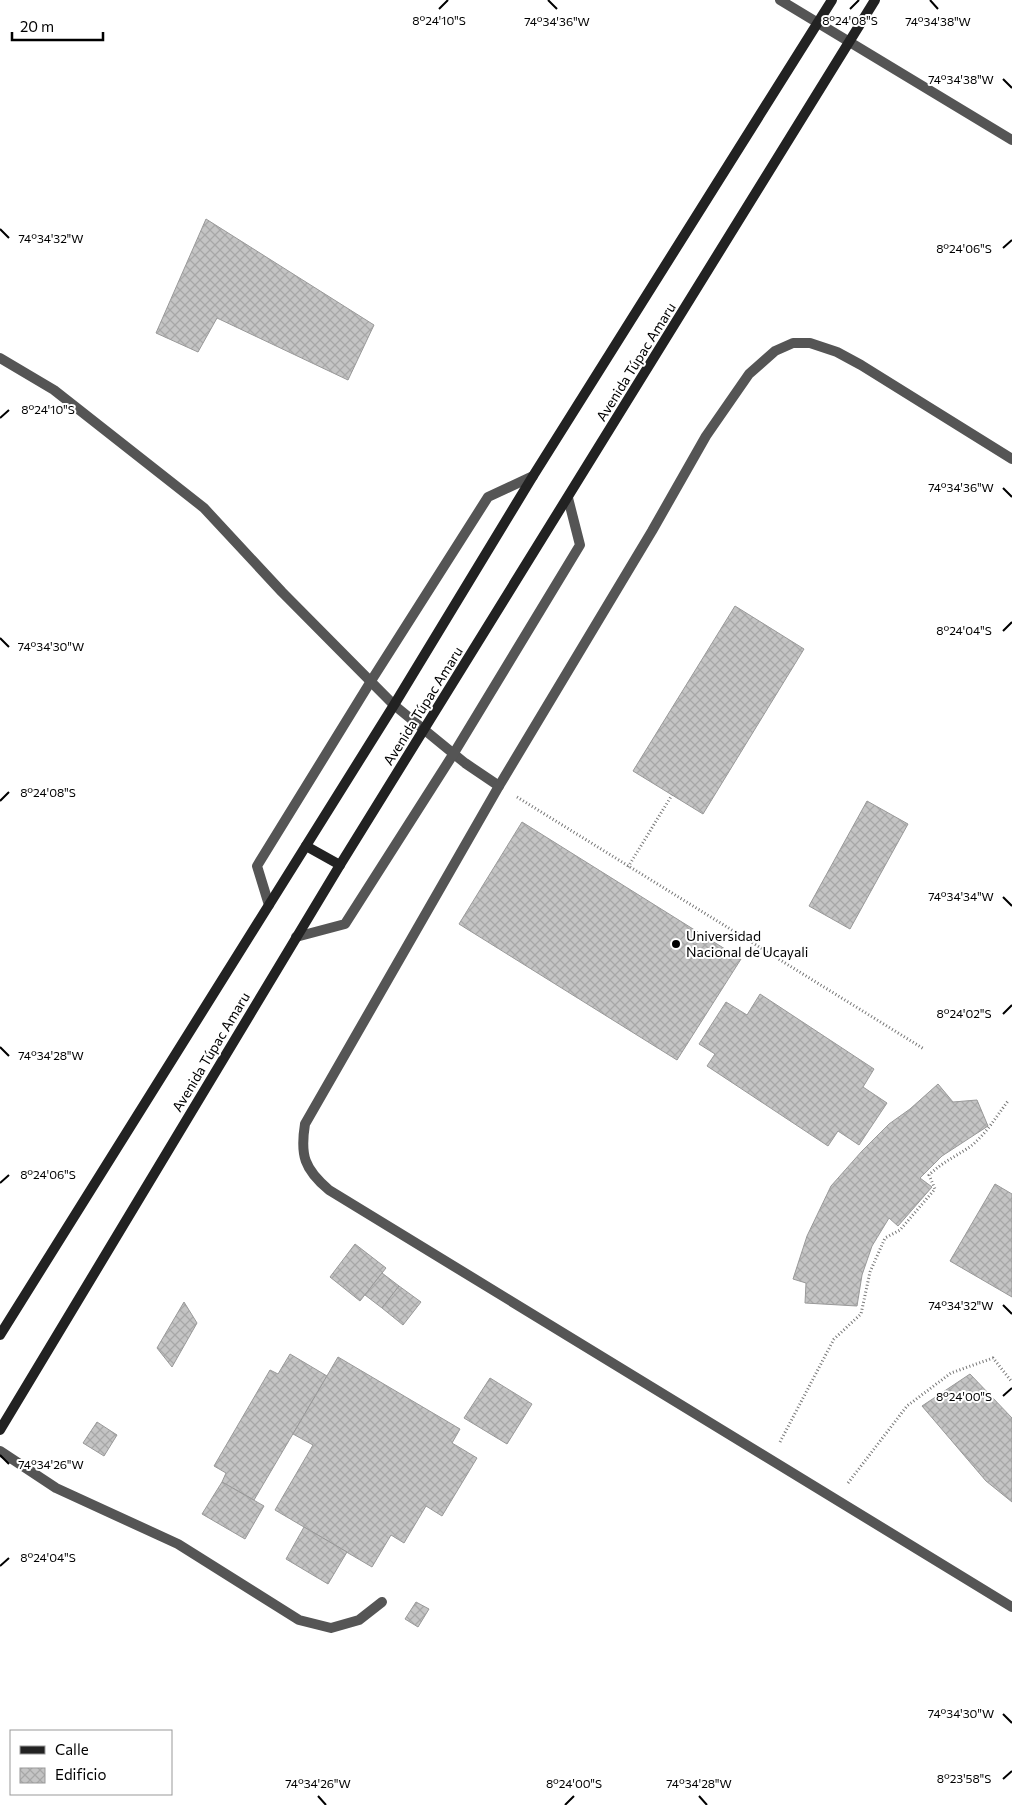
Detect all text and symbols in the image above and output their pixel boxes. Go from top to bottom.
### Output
scale bar [12,10,104,42]
text: 8°24'10"S [412,13,466,27]
text: 8°24'08"S [822,13,878,27]
text: 74°34'36"W [524,14,590,28]
text: 74°34'38"W [905,14,971,28]
text: 20 m [20,17,54,35]
text: 74°34'38"W [928,72,994,86]
text: 74°34'32"W [18,231,84,245]
text: 8°24'06"S [936,241,992,255]
street label: Avenida Túpac Amaru [592,299,679,424]
text: 8°24'10"S [21,402,75,416]
text: 74°34'36"W [928,480,994,494]
text: 8°24'04"S [936,623,992,637]
text: 74°34'30"W [18,639,84,653]
street label: Avenida Túpac Amaru [379,643,466,768]
text: 8°24'08"S [20,785,76,799]
text: 74°34'34"W [928,889,994,903]
place label: Universidad Nacional de Ucayali [686,927,808,960]
marker: Universidad Nacional de Ucayali [670,938,682,950]
street label: Avenida Túpac Amaru [168,989,253,1115]
text: 8°24'02"S [937,1006,991,1020]
text: 74°34'28"W [18,1048,84,1062]
text: 8°24'06"S [20,1167,76,1181]
text: 74°34'32"W [928,1298,994,1312]
text: 8°24'00"S [936,1389,992,1403]
text: 74°34'26"W [18,1457,84,1471]
text: 8°24'04"S [20,1550,76,1564]
text: 74°34'30"W [928,1706,994,1720]
legend [10,1730,172,1795]
text: Calle [55,1740,89,1758]
text: Edificio [55,1765,106,1783]
text: 8°23'58"S [937,1771,991,1785]
text: 74°34'26"W [285,1776,351,1790]
text: 8°24'00"S [546,1776,602,1790]
text: 74°34'28"W [666,1776,732,1790]

